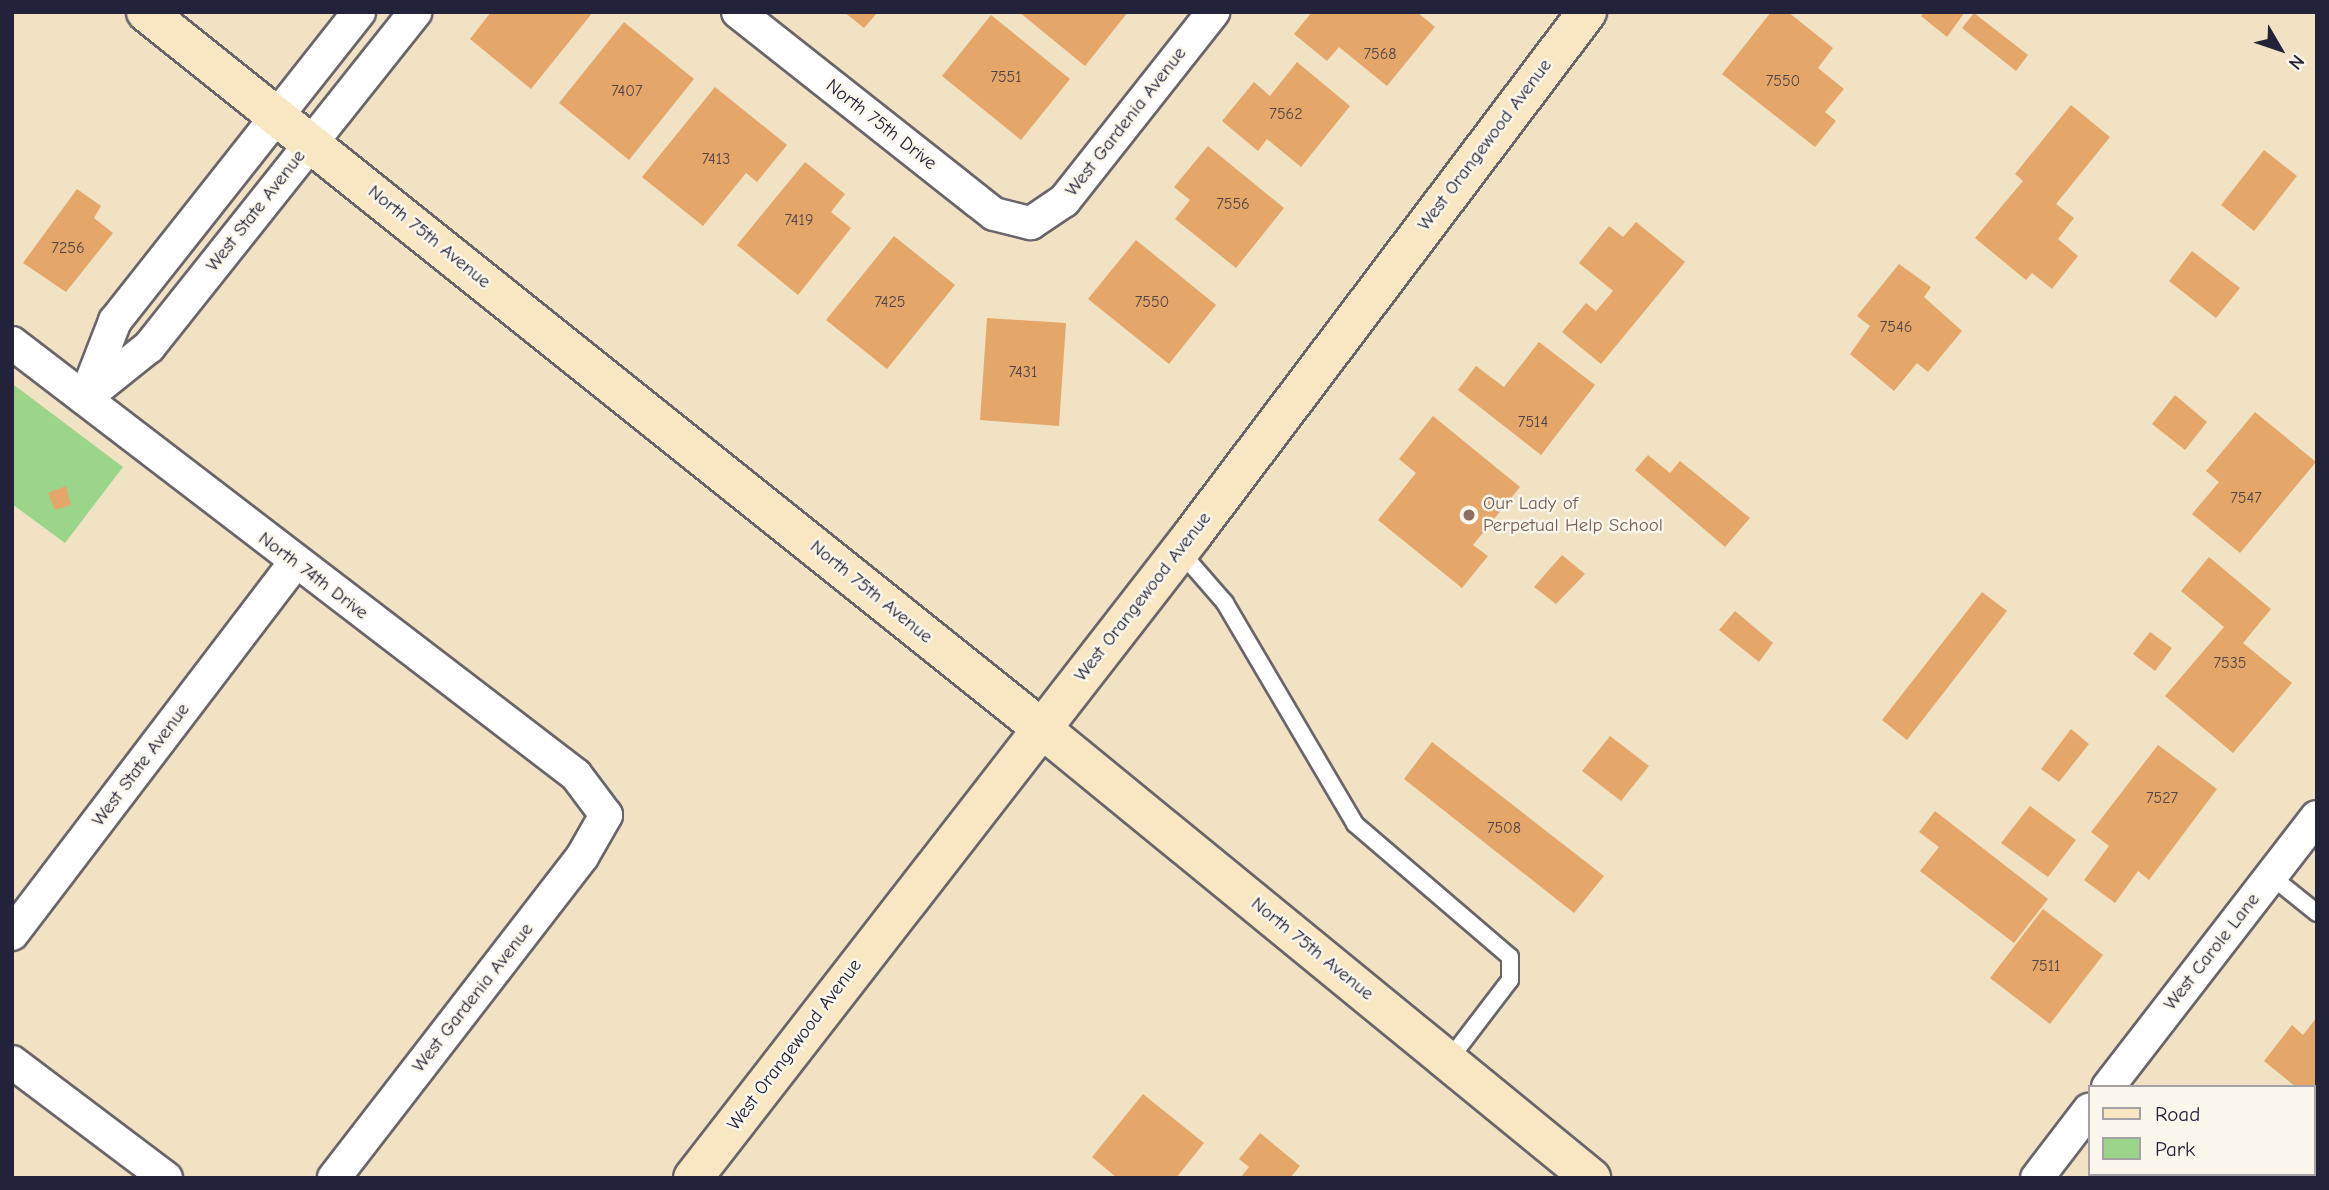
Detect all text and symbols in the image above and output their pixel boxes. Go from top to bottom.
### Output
north arrow [2245,14,2315,84]
street label: West Gardenia Avenue [1061,43,1191,201]
house number: 7568 [1363,44,1397,64]
text: N [2284,50,2309,74]
street label: West Orangewood Avenue [1413,55,1557,235]
house number: 7551 [990,67,1022,87]
house number: 7550 [1766,71,1800,91]
street label: North 75th Drive [821,75,941,175]
house number: 7407 [611,81,643,101]
house number: 7562 [1269,104,1303,124]
street label: West State Avenue [201,146,311,276]
house number: 7413 [702,149,730,169]
street label: North 75th Avenue [363,181,495,293]
house number: 7556 [1216,194,1250,214]
house number: 7419 [785,210,813,230]
house number: 7256 [51,238,85,258]
house number: 7425 [874,292,906,312]
house number: 7550 [1135,292,1169,312]
house number: 7546 [1880,317,1912,337]
house number: 7431 [1009,362,1037,382]
house number: 7514 [1518,412,1548,432]
house number: 7547 [2230,488,2262,508]
place label: Our Lady of Perpetual Help School [1483,493,1663,537]
marker: Our Lady of Perpetual Help School [1461,507,1477,523]
street label: West Orangewood Avenue [1070,508,1216,686]
street label: North 74th Drive [254,527,372,625]
street label: North 75th Avenue [805,536,937,648]
house number: 7535 [2213,653,2247,673]
street label: West State Avenue [87,699,195,831]
house number: 7527 [2146,788,2178,808]
house number: 7508 [1487,818,1521,838]
street label: West Carole Lane [2159,889,2265,1015]
street label: North 75th Avenue [1246,893,1378,1005]
street label: West Gardenia Avenue [408,919,538,1077]
street label: West Orangewood Avenue [723,955,867,1135]
house number: 7511 [2032,956,2060,976]
legend [2088,1085,2315,1176]
text: Road [2155,1102,2200,1126]
text: Park [2155,1137,2195,1161]

